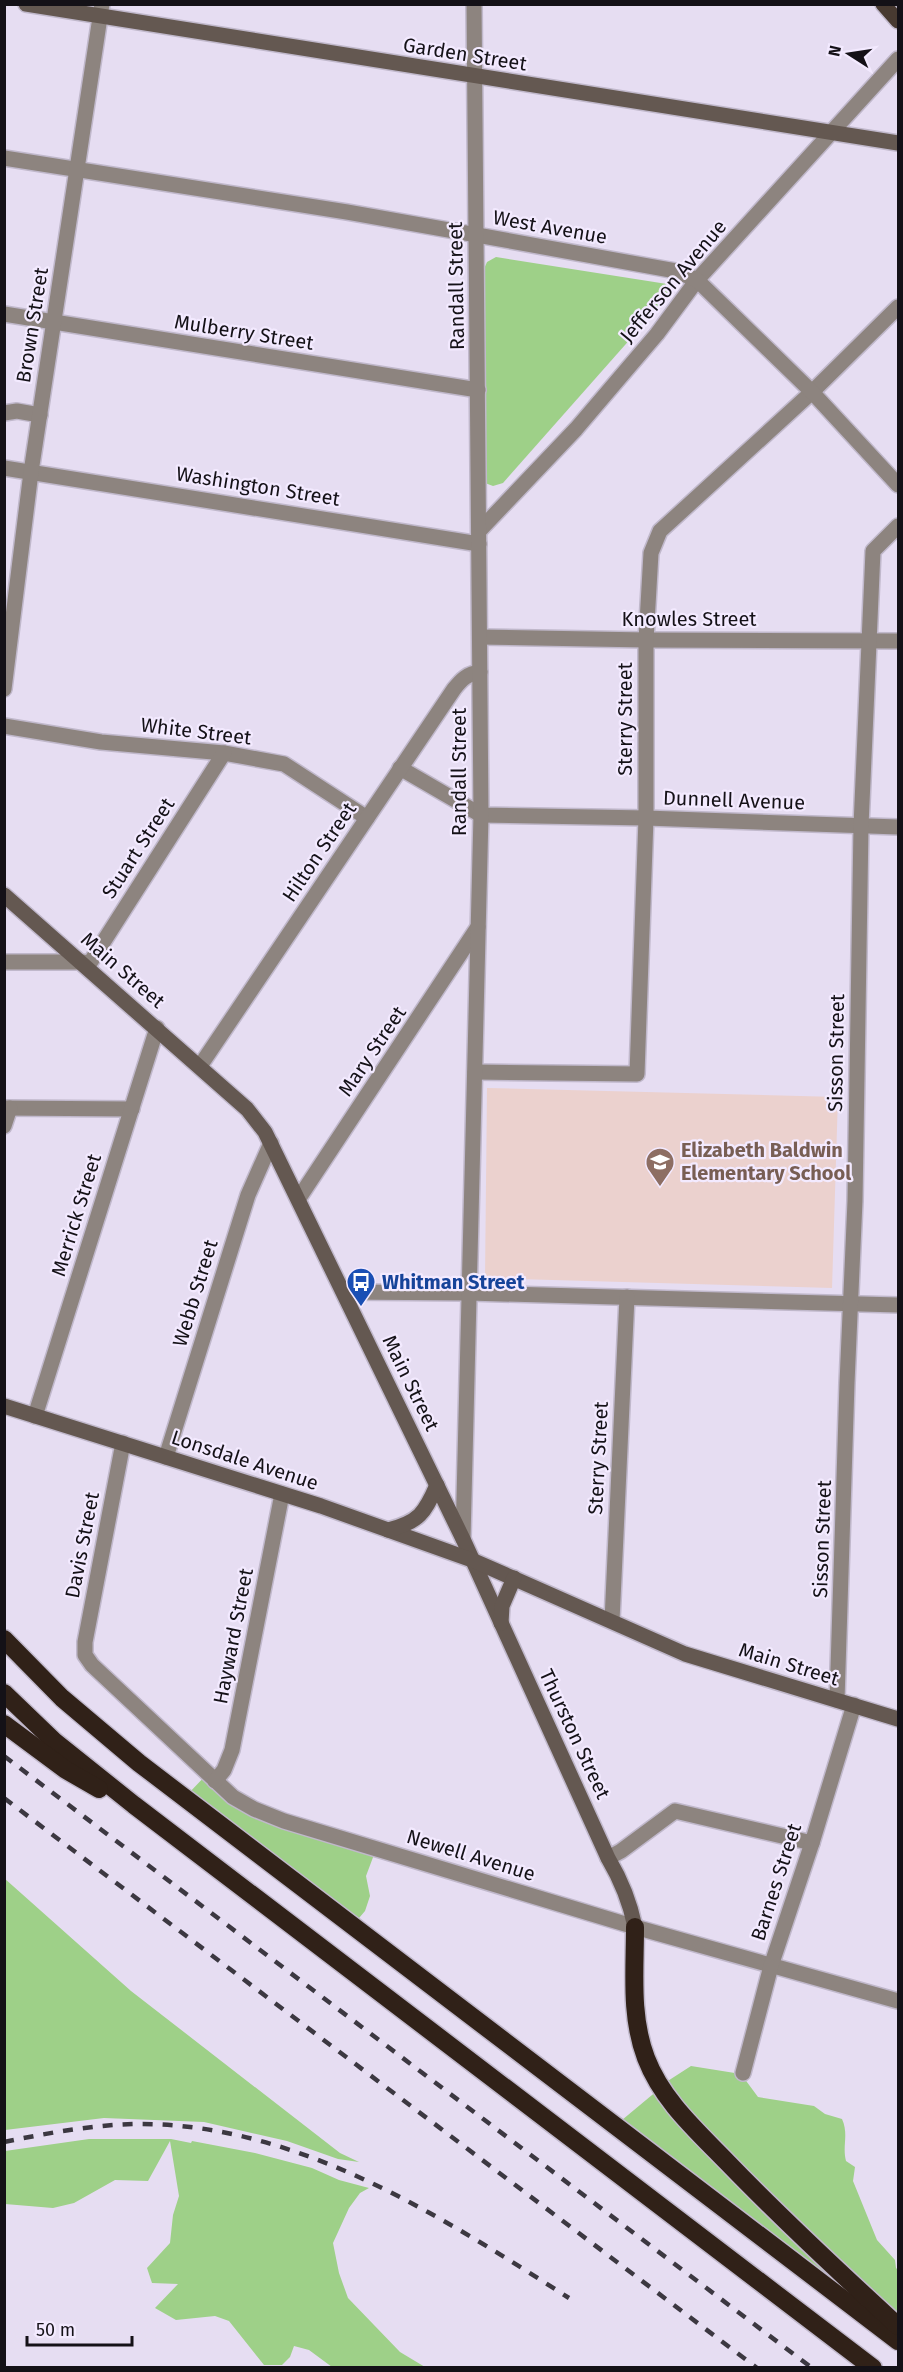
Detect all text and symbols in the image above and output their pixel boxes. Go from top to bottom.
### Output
north arrow [819,24,879,84]
street label: Garden Street [402,32,529,76]
text: N [824,44,845,58]
street label: West Avenue [491,205,609,249]
street label: Jefferson Avenue [615,215,731,347]
street label: Randall Street [443,221,469,350]
street label: Brown Street [11,265,53,384]
street label: Mulberry Street [173,309,316,355]
street label: Washington Street [174,461,342,511]
street label: Knowles Street [621,607,757,631]
street label: Sterry Street [613,661,637,776]
street label: Randall Street [447,707,471,836]
street label: White Street [139,712,253,750]
street label: Dunnell Avenue [662,786,806,814]
street label: Stuart Street [97,793,180,903]
street label: Hilton Street [277,797,362,906]
street label: Main Street [76,927,170,1013]
street label: Sisson Street [823,993,849,1112]
street label: Mary Street [333,1001,411,1101]
place label: Elizabeth Baldwin Elementary School [681,1138,851,1185]
school or university icon: Elizabeth Baldwin Elementary School [644,1146,676,1188]
street label: Merrick Street [46,1150,106,1279]
street label: Webb Street [167,1236,223,1349]
bus stop icon: Whitman Street [345,1266,377,1308]
place label: Whitman Street [382,1270,525,1294]
street label: Main Street [378,1331,445,1435]
street label: Sterry Street [583,1400,613,1515]
street label: Lonsdale Avenue [168,1425,322,1495]
street label: Sisson Street [808,1479,836,1598]
street label: Davis Street [60,1489,104,1600]
street label: Hayward Street [208,1565,258,1706]
street label: Main Street [736,1637,843,1691]
street label: Thurston Street [534,1665,616,1803]
street label: Barnes Street [746,1819,807,1944]
street label: Newell Avenue [404,1824,538,1886]
scale bar [27,2309,132,2347]
text: 50 m [36,2319,75,2341]

